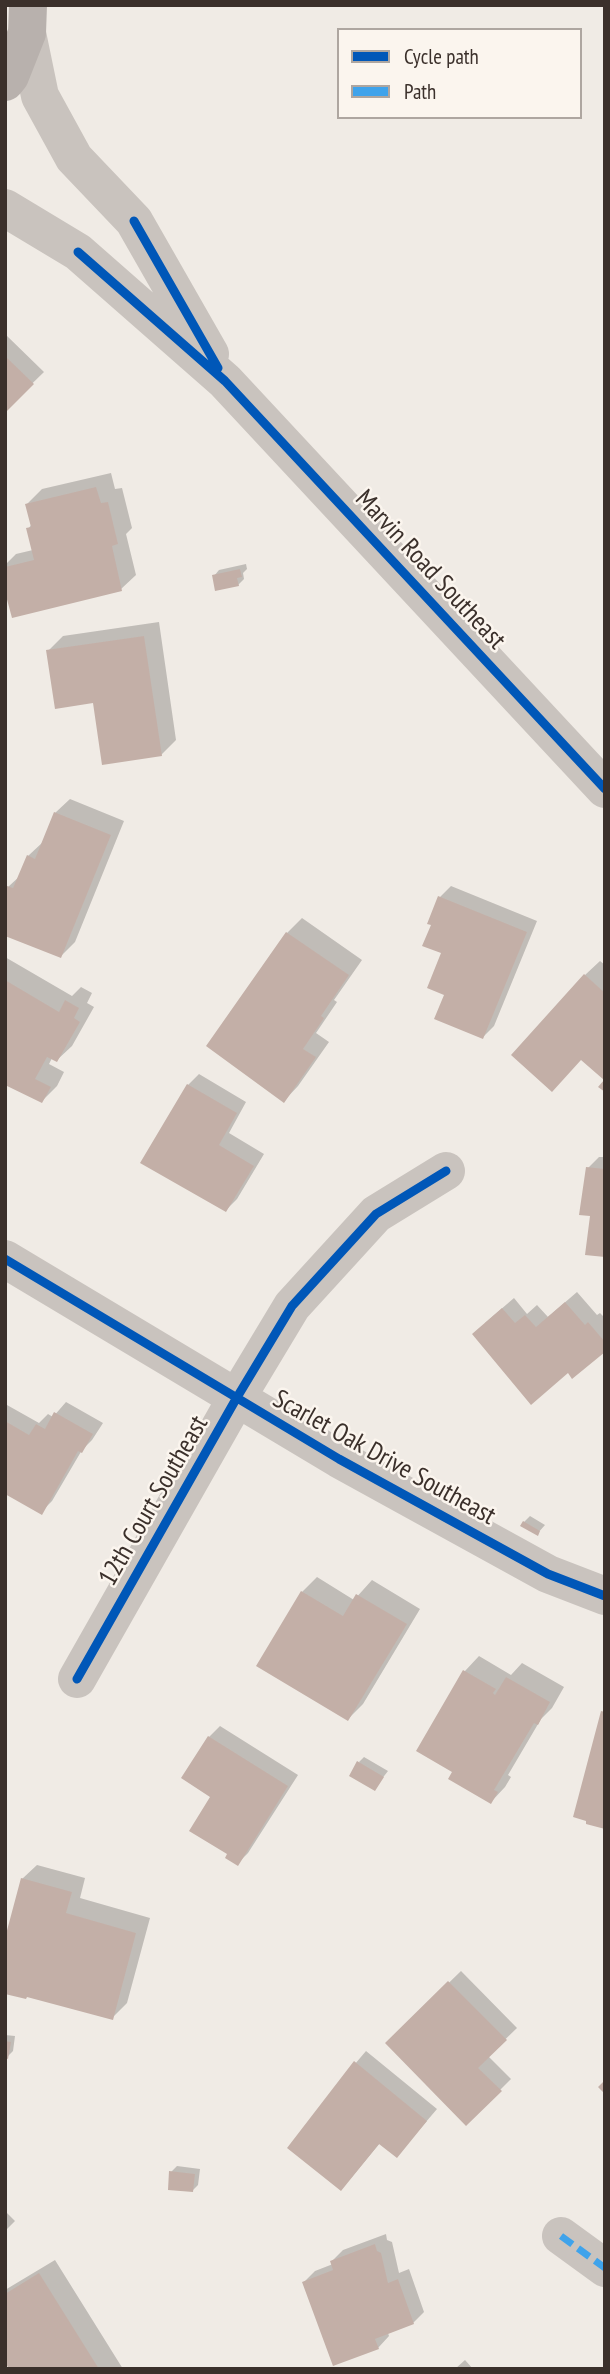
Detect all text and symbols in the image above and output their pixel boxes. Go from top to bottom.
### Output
legend [337,28,582,119]
text: Cycle path [404,43,479,70]
text: Path [404,78,436,105]
street label: Marvin Road Southeast [348,484,512,656]
street label: Scarlet Oak Drive Southeast [267,1384,501,1532]
street label: 12th Court Southeast [93,1411,215,1591]

